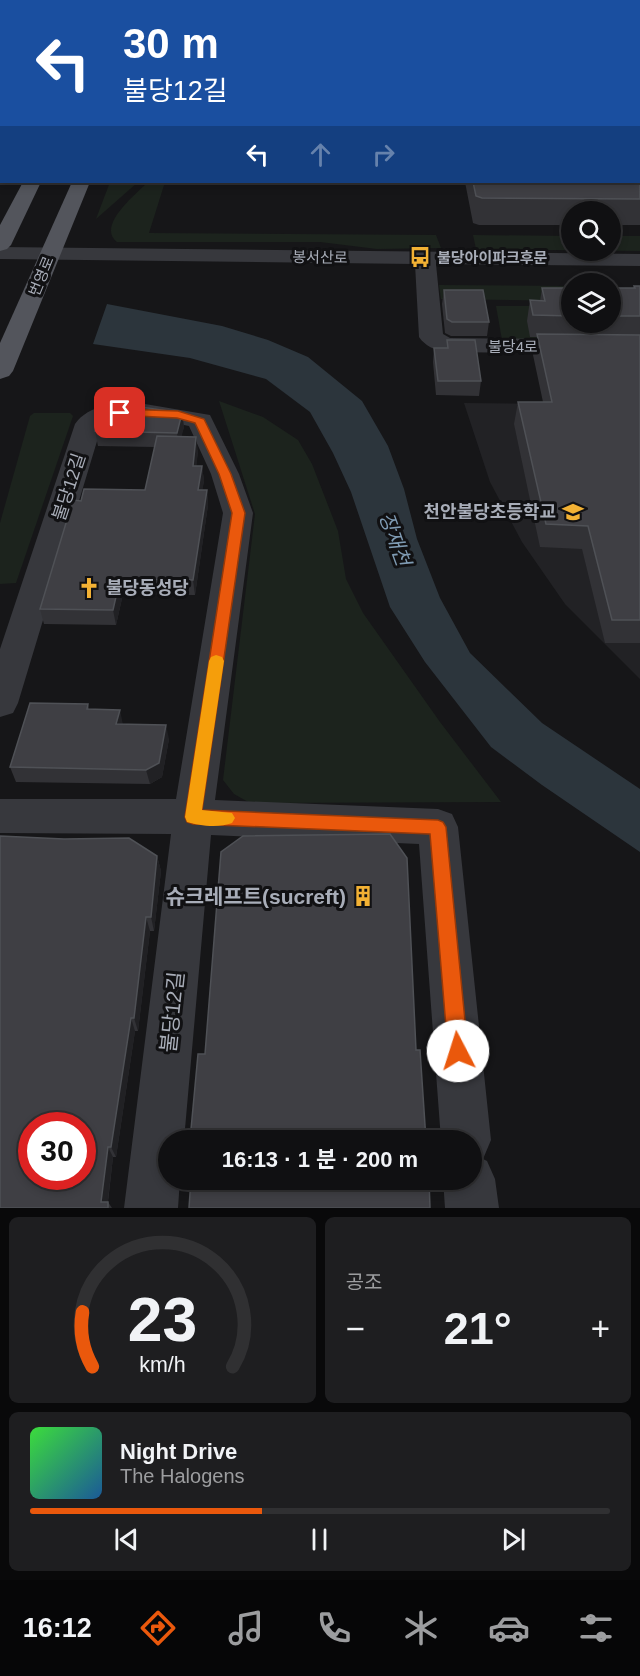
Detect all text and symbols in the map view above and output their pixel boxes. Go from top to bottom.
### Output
text: 30 m [123,20,219,67]
icon: left [24,24,102,102]
text: 불당12길 [123,76,228,106]
icon: left [241,138,274,171]
icon: ahead [304,138,337,171]
icon: right [367,138,400,171]
map controls [561,201,621,333]
button: search [561,201,621,261]
bus stop icon: 불당아이파크후문 [408,245,432,269]
street label: 봉서산로 [292,248,348,266]
place label: 불당아이파크후문 [437,249,548,266]
street label: 번영로 [25,254,57,298]
button: layers [561,273,621,333]
street label: 불당4로 [488,338,538,355]
pin [94,387,145,438]
icon: arrive [103,396,136,429]
street label: 불당12길 [49,451,89,523]
school or university icon: 천안불당초등학교 [561,500,585,524]
place label: 천안불당초등학교 [424,502,556,522]
water label: 장재천 [375,509,416,571]
church icon: 불당동성당 [77,576,101,600]
place label: 불당동성당 [106,578,189,598]
building icon: 슈크레프트(sucreft) [351,884,375,908]
place label: 슈크레프트(sucreft) [165,885,346,908]
street label: 불당12길 [156,970,188,1054]
position arrow [426,1019,490,1083]
speed limit sign: 30 [18,1112,96,1190]
text: 16:13 · 1 분 · 200 m [222,1147,418,1172]
text: 공조 [346,1271,382,1293]
text: 23 [128,1285,197,1354]
text: 21° [444,1303,512,1354]
text: − [346,1310,365,1347]
text: + [591,1310,610,1347]
text: km/h [139,1353,185,1377]
text: Night Drive [120,1439,237,1464]
text: The Halogens [120,1465,245,1487]
icon: previous [110,1523,143,1556]
icon: pause [303,1523,336,1556]
icon: next [497,1523,530,1556]
icon: directions [137,1607,179,1649]
icon: music [225,1607,267,1649]
icon: phone [313,1607,355,1649]
icon: climate [400,1607,442,1649]
icon: car [488,1607,530,1649]
icon: filters [575,1607,617,1649]
text: 16:12 [23,1613,92,1643]

